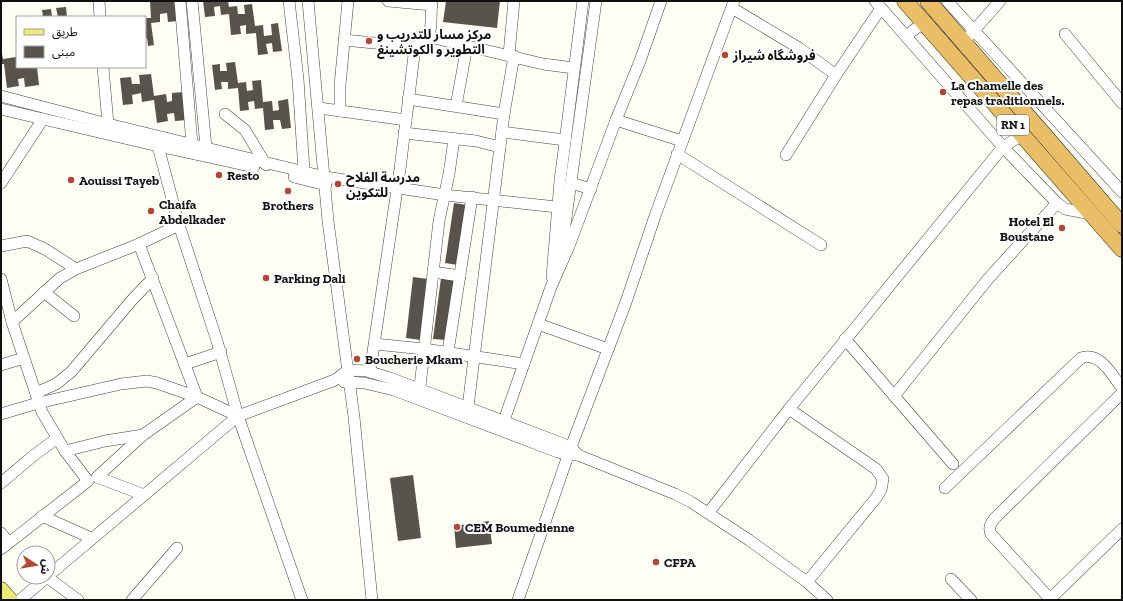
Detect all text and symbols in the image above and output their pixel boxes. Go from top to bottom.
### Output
legend [16,16,146,68]
text: طريق [52,25,78,40]
place label: مركز مسار للتدريب و التطوير و الكوتشينغ [377,27,491,59]
marker: مركز مسار للتدريب و التطوير و الكوتشينغ [364,36,374,46]
text: مبنى [52,45,75,59]
place label: فروشگاه شيراز [732,48,816,63]
marker: فروشگاه شيراز [720,50,730,60]
place label: La Chamelle des repas traditionnels. [951,78,1064,108]
marker: La Chamelle des repas traditionnels. [938,87,948,97]
road number: RN 1 [997,115,1029,135]
place label: Resto [227,168,260,183]
marker: Resto [214,170,224,180]
place label: مدرسة الفلاح للتكوين [346,170,420,200]
place label: Aouissi Tayeb [79,173,159,188]
marker: Aouissi Tayeb [66,175,76,185]
marker: مدرسة الفلاح للتكوين [333,179,343,189]
marker: Brothers [283,186,293,196]
place label: Chaifa Abdelkader [159,197,226,227]
place label: Brothers [262,198,314,213]
marker: Chaifa Abdelkader [146,206,156,216]
place label: Hotel El Boustane [1000,214,1055,244]
marker: Hotel El Boustane [1057,223,1067,233]
place label: Parking Dali [274,271,346,286]
marker: Parking Dali [261,273,271,283]
place label: Boucherie Mkam [365,352,463,367]
marker: Boucherie Mkam [352,354,362,364]
place label: CEM Boumedienne [465,520,575,535]
marker: CEM Boumedienne [452,522,462,532]
north arrow [16,545,56,585]
place label: CFPA [664,555,696,570]
marker: CFPA [651,557,661,567]
text: ش [37,558,53,576]

